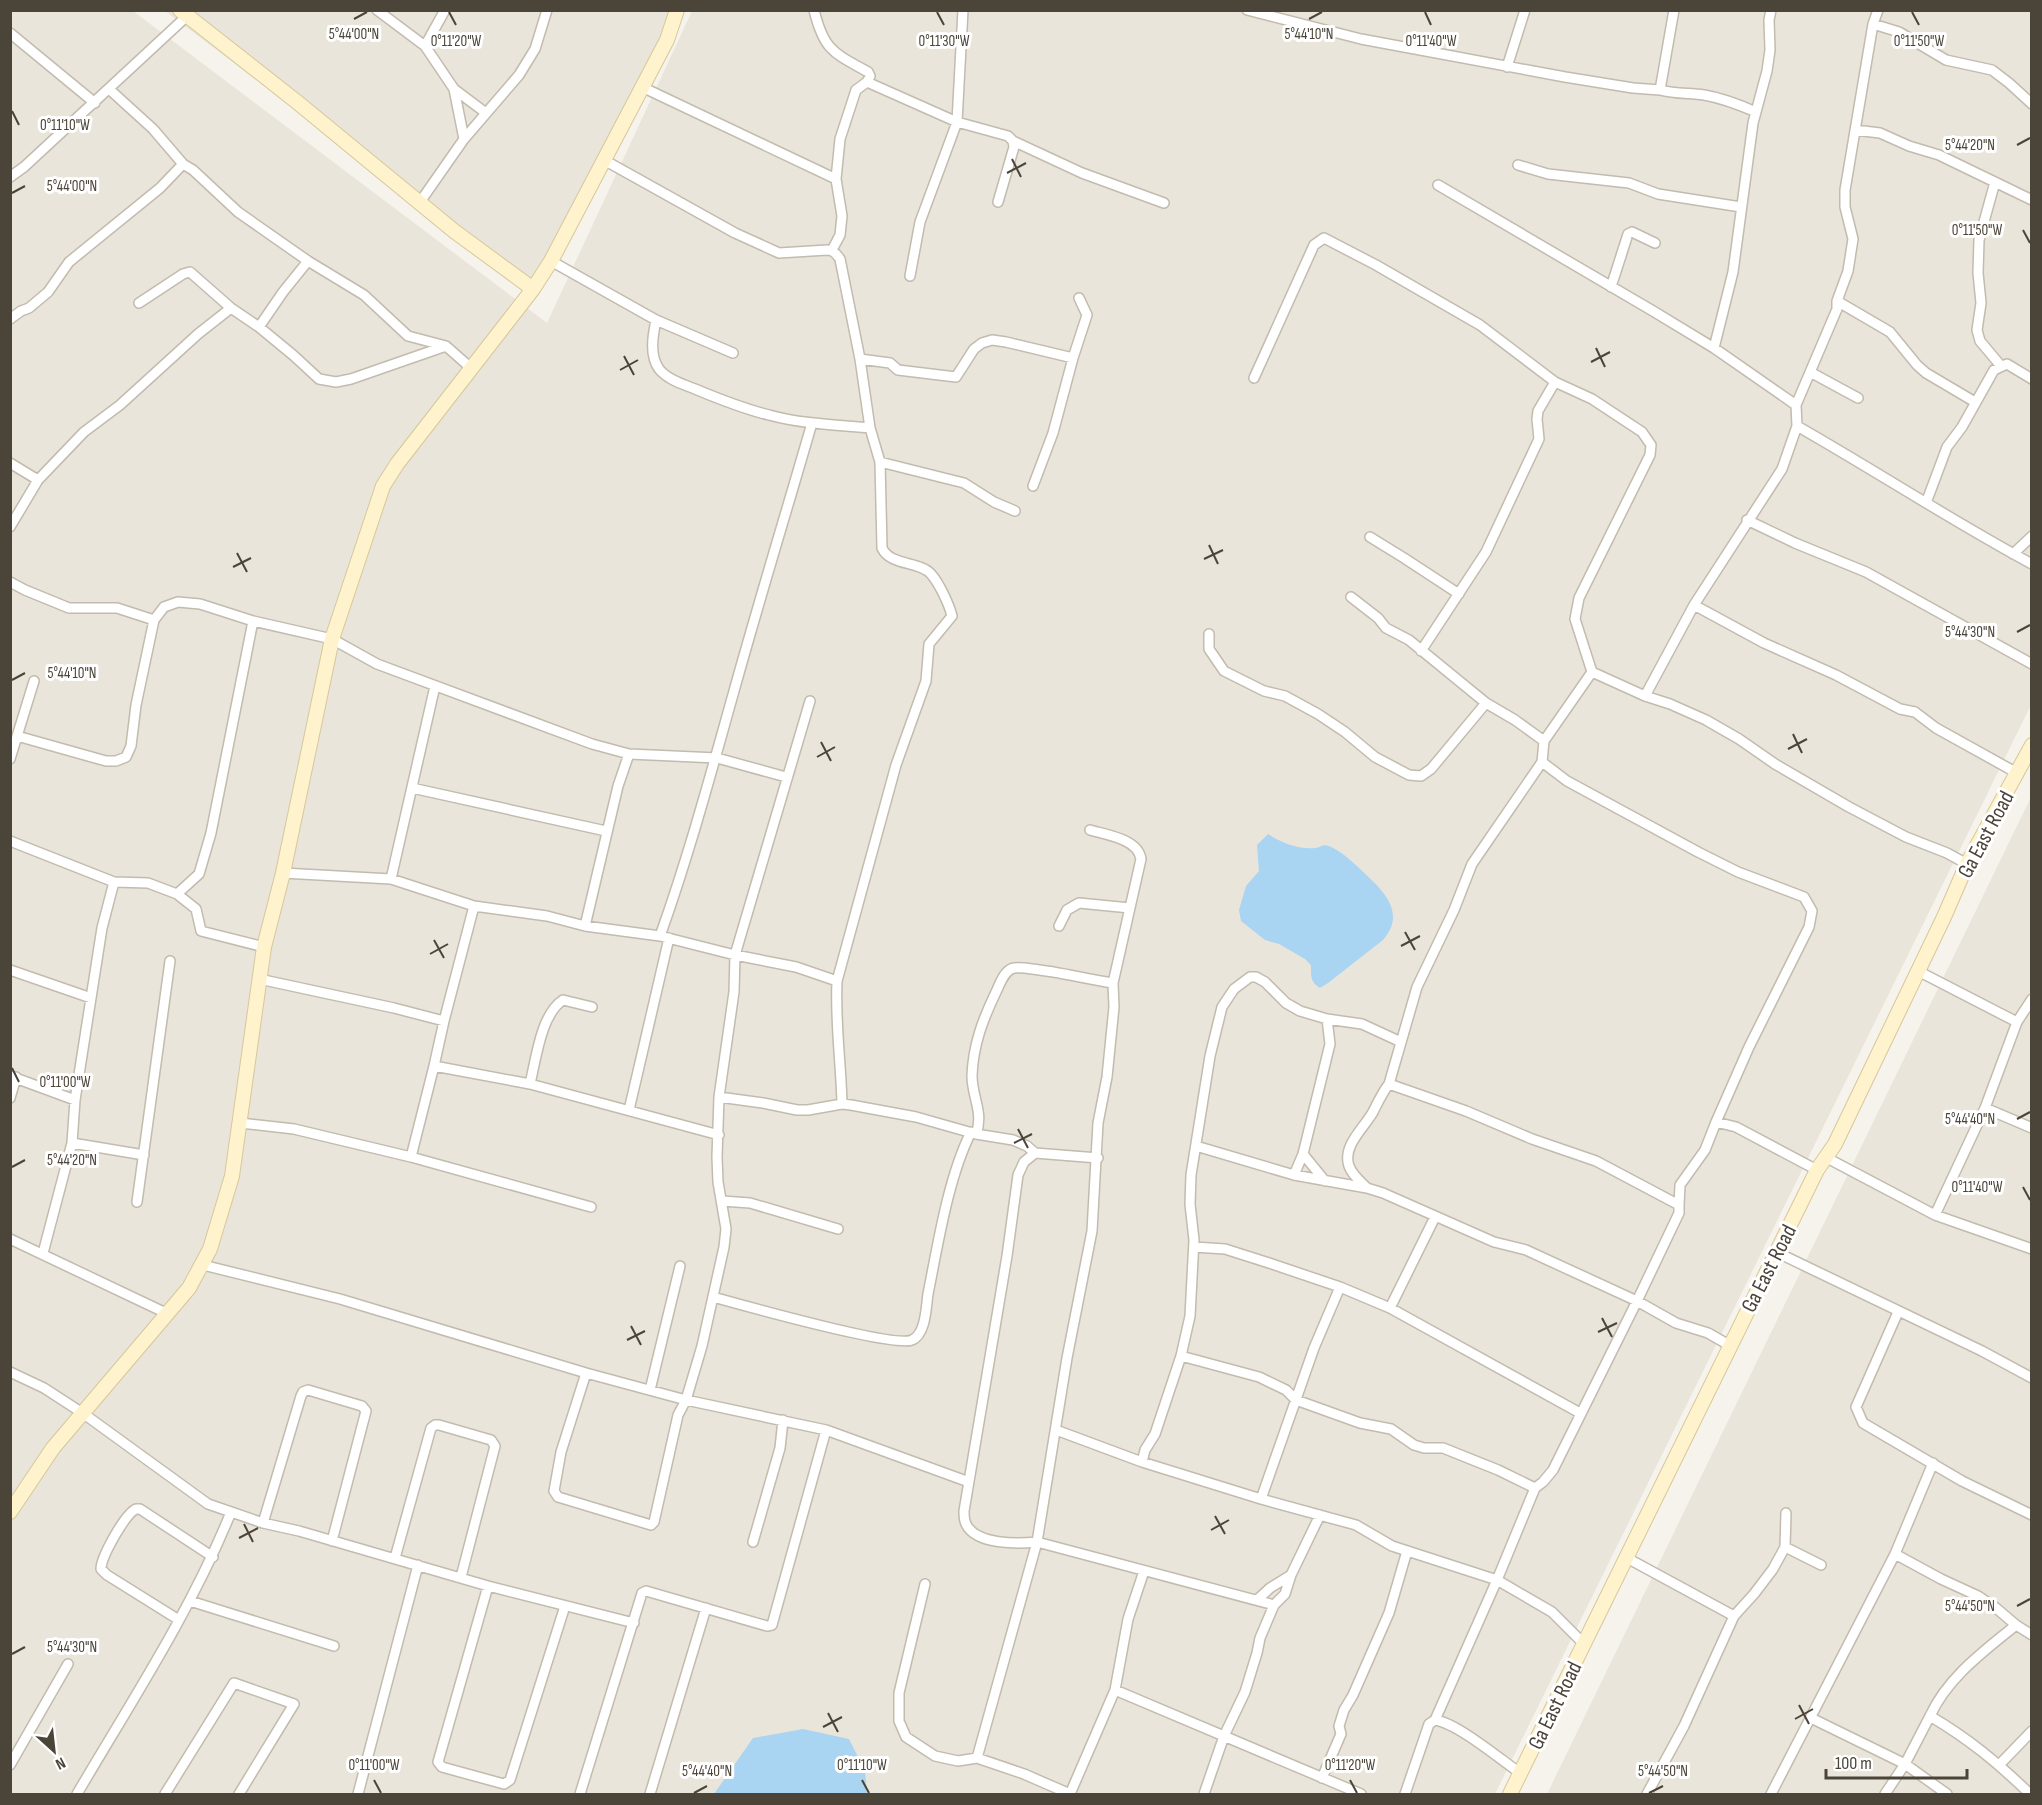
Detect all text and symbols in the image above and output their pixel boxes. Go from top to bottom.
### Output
text: 5°44'00"N [329,25,379,44]
text: 5°44'10"N [1284,25,1334,44]
text: 0°11'20"W [431,32,482,51]
text: 0°11'30"W [919,32,970,51]
text: 0°11'40"W [1406,32,1457,51]
text: 0°11'50"W [1894,32,1945,51]
text: 0°11'10"W [40,116,90,135]
text: 5°44'20"N [1945,136,1995,155]
text: 5°44'00"N [47,177,97,196]
text: 0°11'50"W [1952,221,2003,240]
text: 5°44'30"N [1945,623,1995,642]
text: 5°44'10"N [47,664,97,683]
street label: Ga East Road [1952,787,2021,883]
text: 0°11'00"W [39,1073,91,1092]
text: 5°44'40"N [1945,1110,1995,1129]
text: 5°44'20"N [47,1151,97,1170]
text: 0°11'40"W [1952,1178,2003,1197]
street label: Ga East Road [1736,1220,1803,1317]
text: 5°44'50"N [1945,1597,1995,1616]
text: 5°44'30"N [47,1638,97,1657]
street label: Ga East Road [1522,1657,1588,1754]
north arrow [24,1721,84,1781]
scale bar [1826,1742,1967,1780]
text: N [52,1753,68,1773]
text: 100 m [1835,1753,1872,1774]
text: 0°11'00"W [348,1756,400,1775]
text: 0°11'10"W [837,1756,887,1775]
text: 0°11'20"W [1325,1756,1376,1775]
text: 5°44'40"N [682,1762,732,1781]
text: 5°44'50"N [1638,1762,1688,1781]

